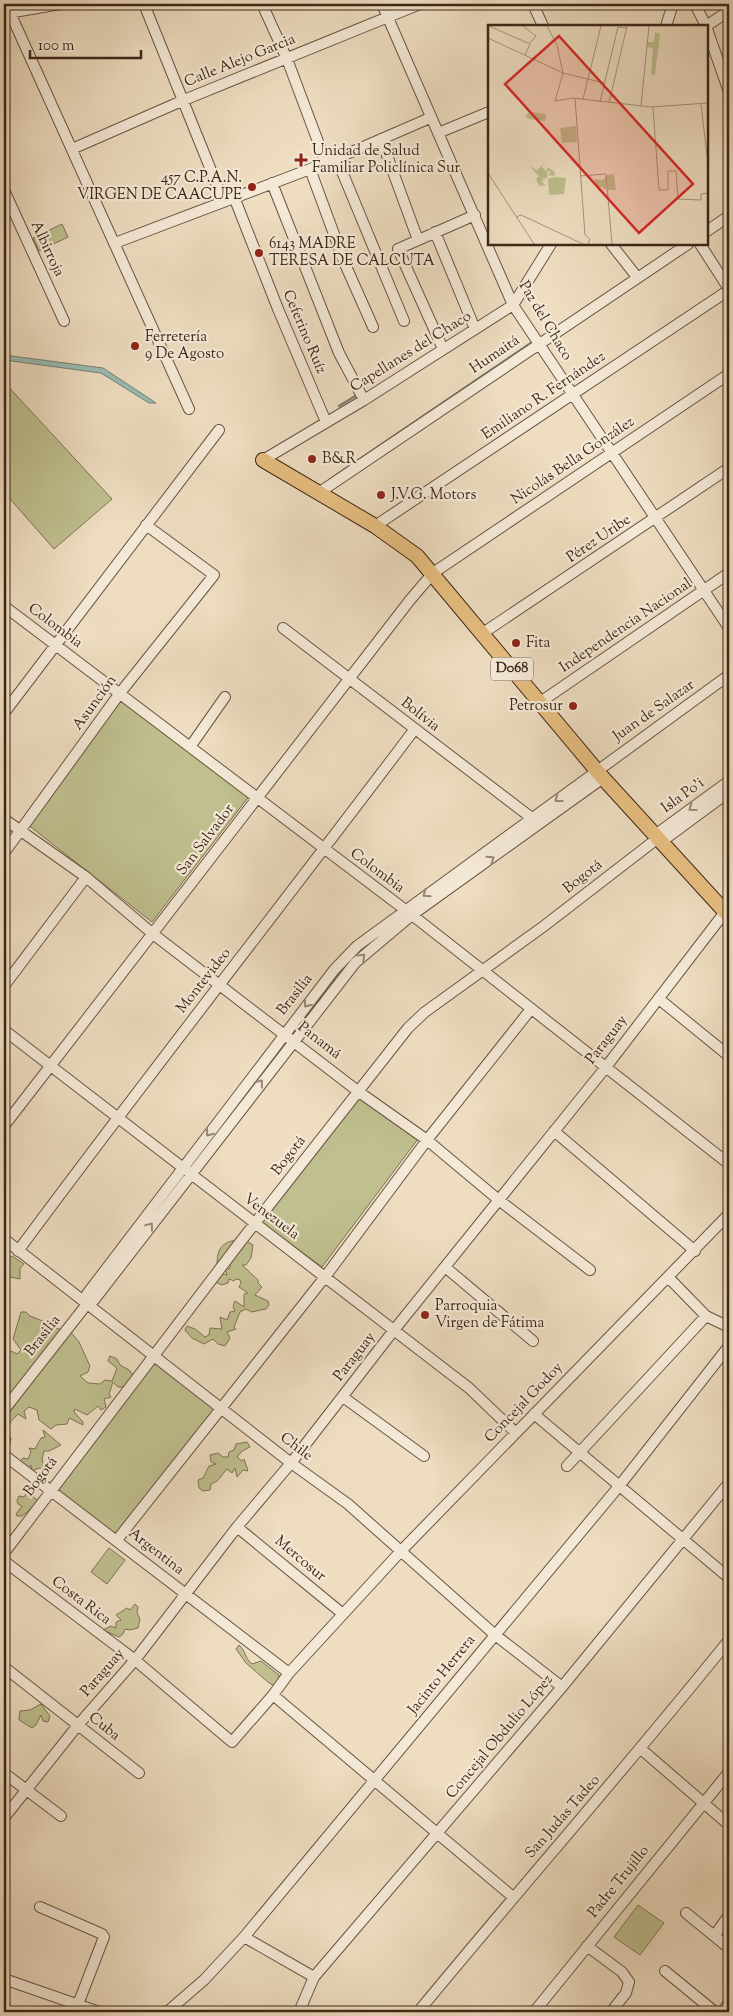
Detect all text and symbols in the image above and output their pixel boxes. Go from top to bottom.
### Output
inset map [488,25,708,245]
scale bar [30,28,141,60]
street label: Calle Alejo Garcia [181,29,299,93]
text: 100 m [38,36,75,57]
place label: Unidad de Salud Familiar Policlínica Sur [312,141,461,179]
marker: Unidad de Salud Familiar Policlínica Sur [294,153,308,167]
place label: 457 C.P.A.N. VIRGEN DE CAACUPE [77,168,242,206]
marker: 457 C.P.A.N. VIRGEN DE CAACUPE [246,181,258,193]
street label: Albirroja [25,218,69,280]
place label: 6143 MADRE TERESA DE CALCUTA [269,234,435,272]
marker: 6143 MADRE TERESA DE CALCUTA [253,247,265,259]
street label: Paz del Chaco [513,277,577,365]
street label: Ceferino Ruíz [277,287,331,378]
street label: Capellanes del Chaco [346,306,476,398]
place label: Ferretería 9 De Agosto [145,327,224,365]
street label: Humaitá [466,331,524,379]
marker: Ferretería 9 De Agosto [129,340,141,352]
street label: Emiliano R. Fernández [478,347,610,445]
street label: Nicolás Bella González [507,412,639,510]
place label: B&R [322,449,357,470]
marker: B&R [306,453,318,465]
place label: J.V.G. Motors [390,485,476,506]
marker: J.V.G. Motors [375,489,387,501]
street label: Pérez Uribe [563,510,635,568]
street label: Independencia Nacional [556,574,696,678]
street label: Colombia [23,598,87,654]
place label: Fita [526,633,550,654]
marker: Fita [510,637,522,649]
road number: D068 [491,658,533,681]
street label: Asunción [68,671,122,735]
street label: Juan de Salazar [608,675,699,748]
street label: Bolívia [396,693,444,737]
place label: Petrosur [509,696,563,717]
marker: Petrosur [567,700,579,712]
street label: Isla Po'i [657,773,709,819]
one-way arrow [554,793,564,802]
street label: San Salvador [172,800,240,880]
one-way arrow [688,802,698,811]
street label: Colombia [345,843,409,899]
street label: Bogotá [559,855,607,899]
one-way arrow [486,856,495,865]
one-way arrow [422,888,432,897]
street label: Montevideo [172,944,236,1018]
one-way arrow [356,954,365,963]
street label: Brasilia [272,970,318,1020]
one-way arrow [305,998,313,1007]
street label: Paraguay [581,1010,633,1069]
street label: Panamá [293,1017,345,1065]
one-way arrow [255,1080,263,1089]
one-way arrow [206,1127,214,1136]
street label: Bogotá [267,1132,311,1180]
street label: Venezuela [238,1189,304,1245]
one-way arrow [144,1222,153,1231]
place label: Parroquia Virgen de Fátima [435,1296,544,1334]
marker: Parroquia Virgen de Fátima [419,1309,431,1321]
street label: Brasilia [20,1311,66,1361]
street label: Paraguay [329,1327,381,1386]
street label: Concejal Godoy [480,1358,568,1448]
street label: Chile [275,1428,317,1466]
street label: Bogotá [19,1453,63,1501]
street label: Argentina [124,1524,188,1581]
street label: Mercosur [270,1531,331,1587]
street label: Costa Rica [47,1572,115,1630]
street label: Jacinto Herrera [403,1631,481,1720]
street label: Paraguay [76,1644,130,1702]
street label: Concejal Obdulio López [442,1670,559,1804]
street label: Cuba [84,1708,124,1746]
street label: San Judas Tadeo [521,1771,605,1863]
street label: Padre Trujillo [583,1841,655,1923]

